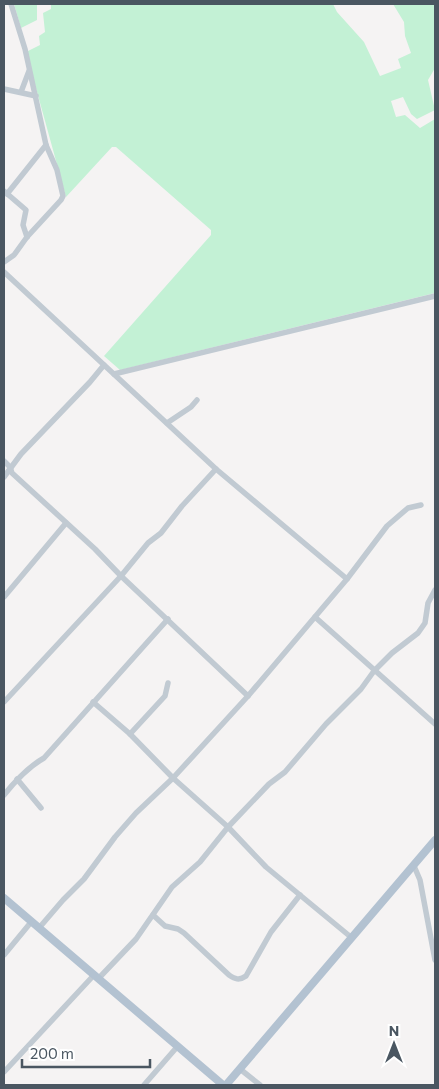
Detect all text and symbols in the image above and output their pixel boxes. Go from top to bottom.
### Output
north arrow [369,1019,419,1069]
text: N [389,1022,399,1039]
scale bar [22,1036,150,1068]
text: 200 m [30,1044,74,1062]

